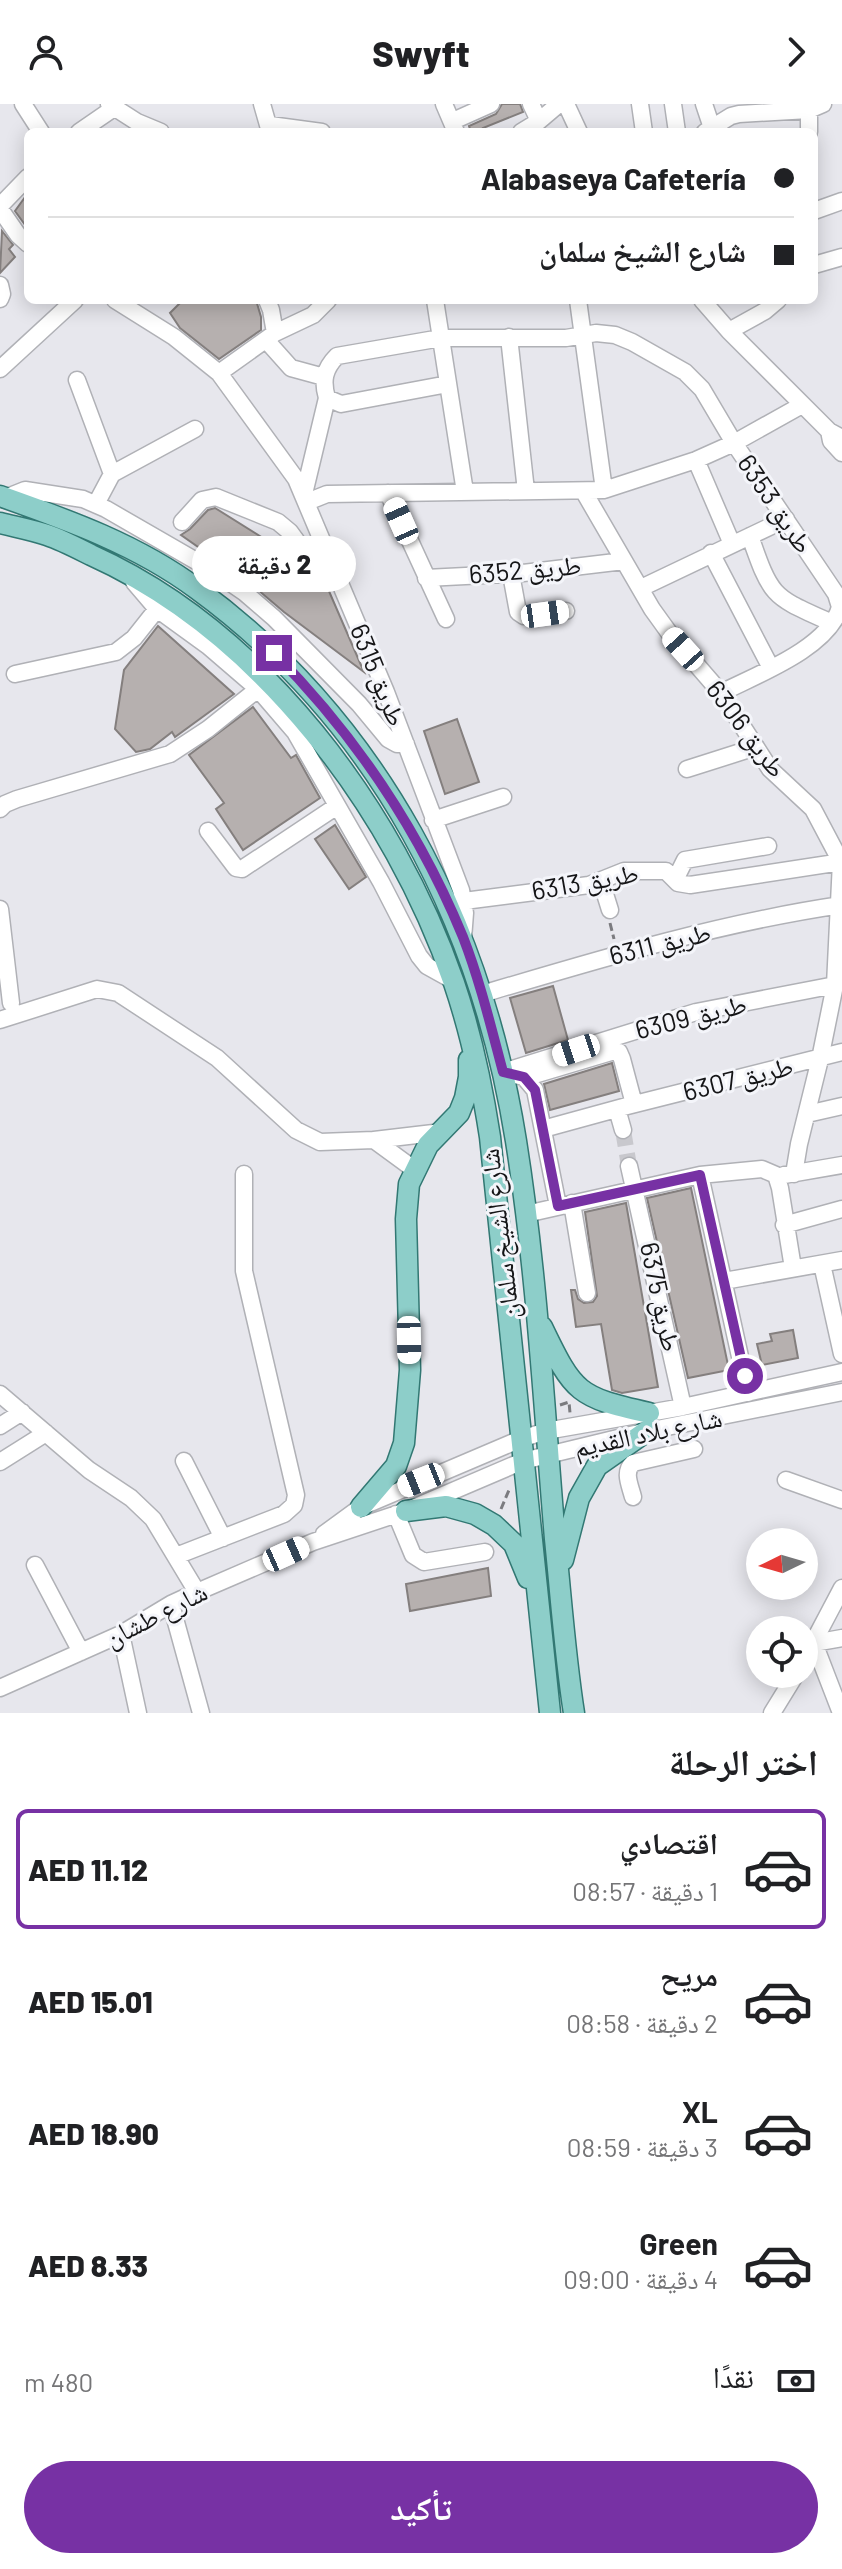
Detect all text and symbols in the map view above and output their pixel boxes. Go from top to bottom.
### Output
icon: person [24,30,68,74]
icon: forward [774,30,818,74]
text: Swyft [372,31,470,74]
text: Alabaseya Cafetería [481,160,746,196]
text: شارع الشيخ سلمان [539,232,746,268]
street label: طريق 6353 [730,448,820,559]
car [380,494,422,548]
callout: 2 دقيقة [192,537,356,593]
text: 2 دقيقة [237,548,311,579]
street label: طريق 6352 [467,548,582,591]
car [520,599,570,629]
street label: طريق 6315 [343,619,414,731]
car [658,623,708,675]
route end [256,635,292,671]
street label: طريق 6306 [699,674,794,784]
street label: طريق 6313 [529,856,641,907]
street label: طريق 6311 [606,915,714,972]
street label: طريق 6309 [632,987,750,1046]
car [549,1031,603,1069]
street label: طريق 6307 [679,1049,796,1108]
street label: شارع الشيخ سلمان [473,1147,527,1321]
street label: طريق 6375 [633,1239,688,1355]
car [397,1316,421,1364]
route start [727,1358,763,1394]
street label: شارع بلاد القديم [571,1401,725,1465]
car [394,1460,448,1500]
north arrow [746,1528,818,1600]
map controls [746,1528,818,1688]
car [259,1533,313,1575]
street label: شارع طشان [99,1575,213,1654]
button: locate [746,1616,818,1688]
text: اختر الرحلة [669,1739,818,1782]
text: اقتصادي [620,1824,718,1860]
icon: car [742,1833,814,1905]
text: AED 11.12 [28,1851,148,1887]
text: 1 دقيقة · 08:57 [572,1875,718,1906]
text: مريح [660,1956,718,1992]
icon: car [742,1965,814,2037]
text: AED 15.01 [28,1983,153,2019]
text: 2 دقيقة · 08:58 [566,2007,718,2038]
text: XL [682,2093,718,2129]
icon: car [742,2097,814,2169]
text: AED 18.90 [28,2115,159,2151]
text: 3 دقيقة · 08:59 [567,2131,718,2162]
text: Green [639,2225,718,2261]
icon: car [742,2229,814,2301]
text: AED 8.33 [28,2247,148,2283]
text: 4 دقيقة · 09:00 [563,2263,718,2294]
text: نقدًا [713,2358,754,2394]
icon: cash [774,2359,818,2403]
text: 480 m [24,2366,93,2397]
button: تأكيد [24,2461,818,2553]

